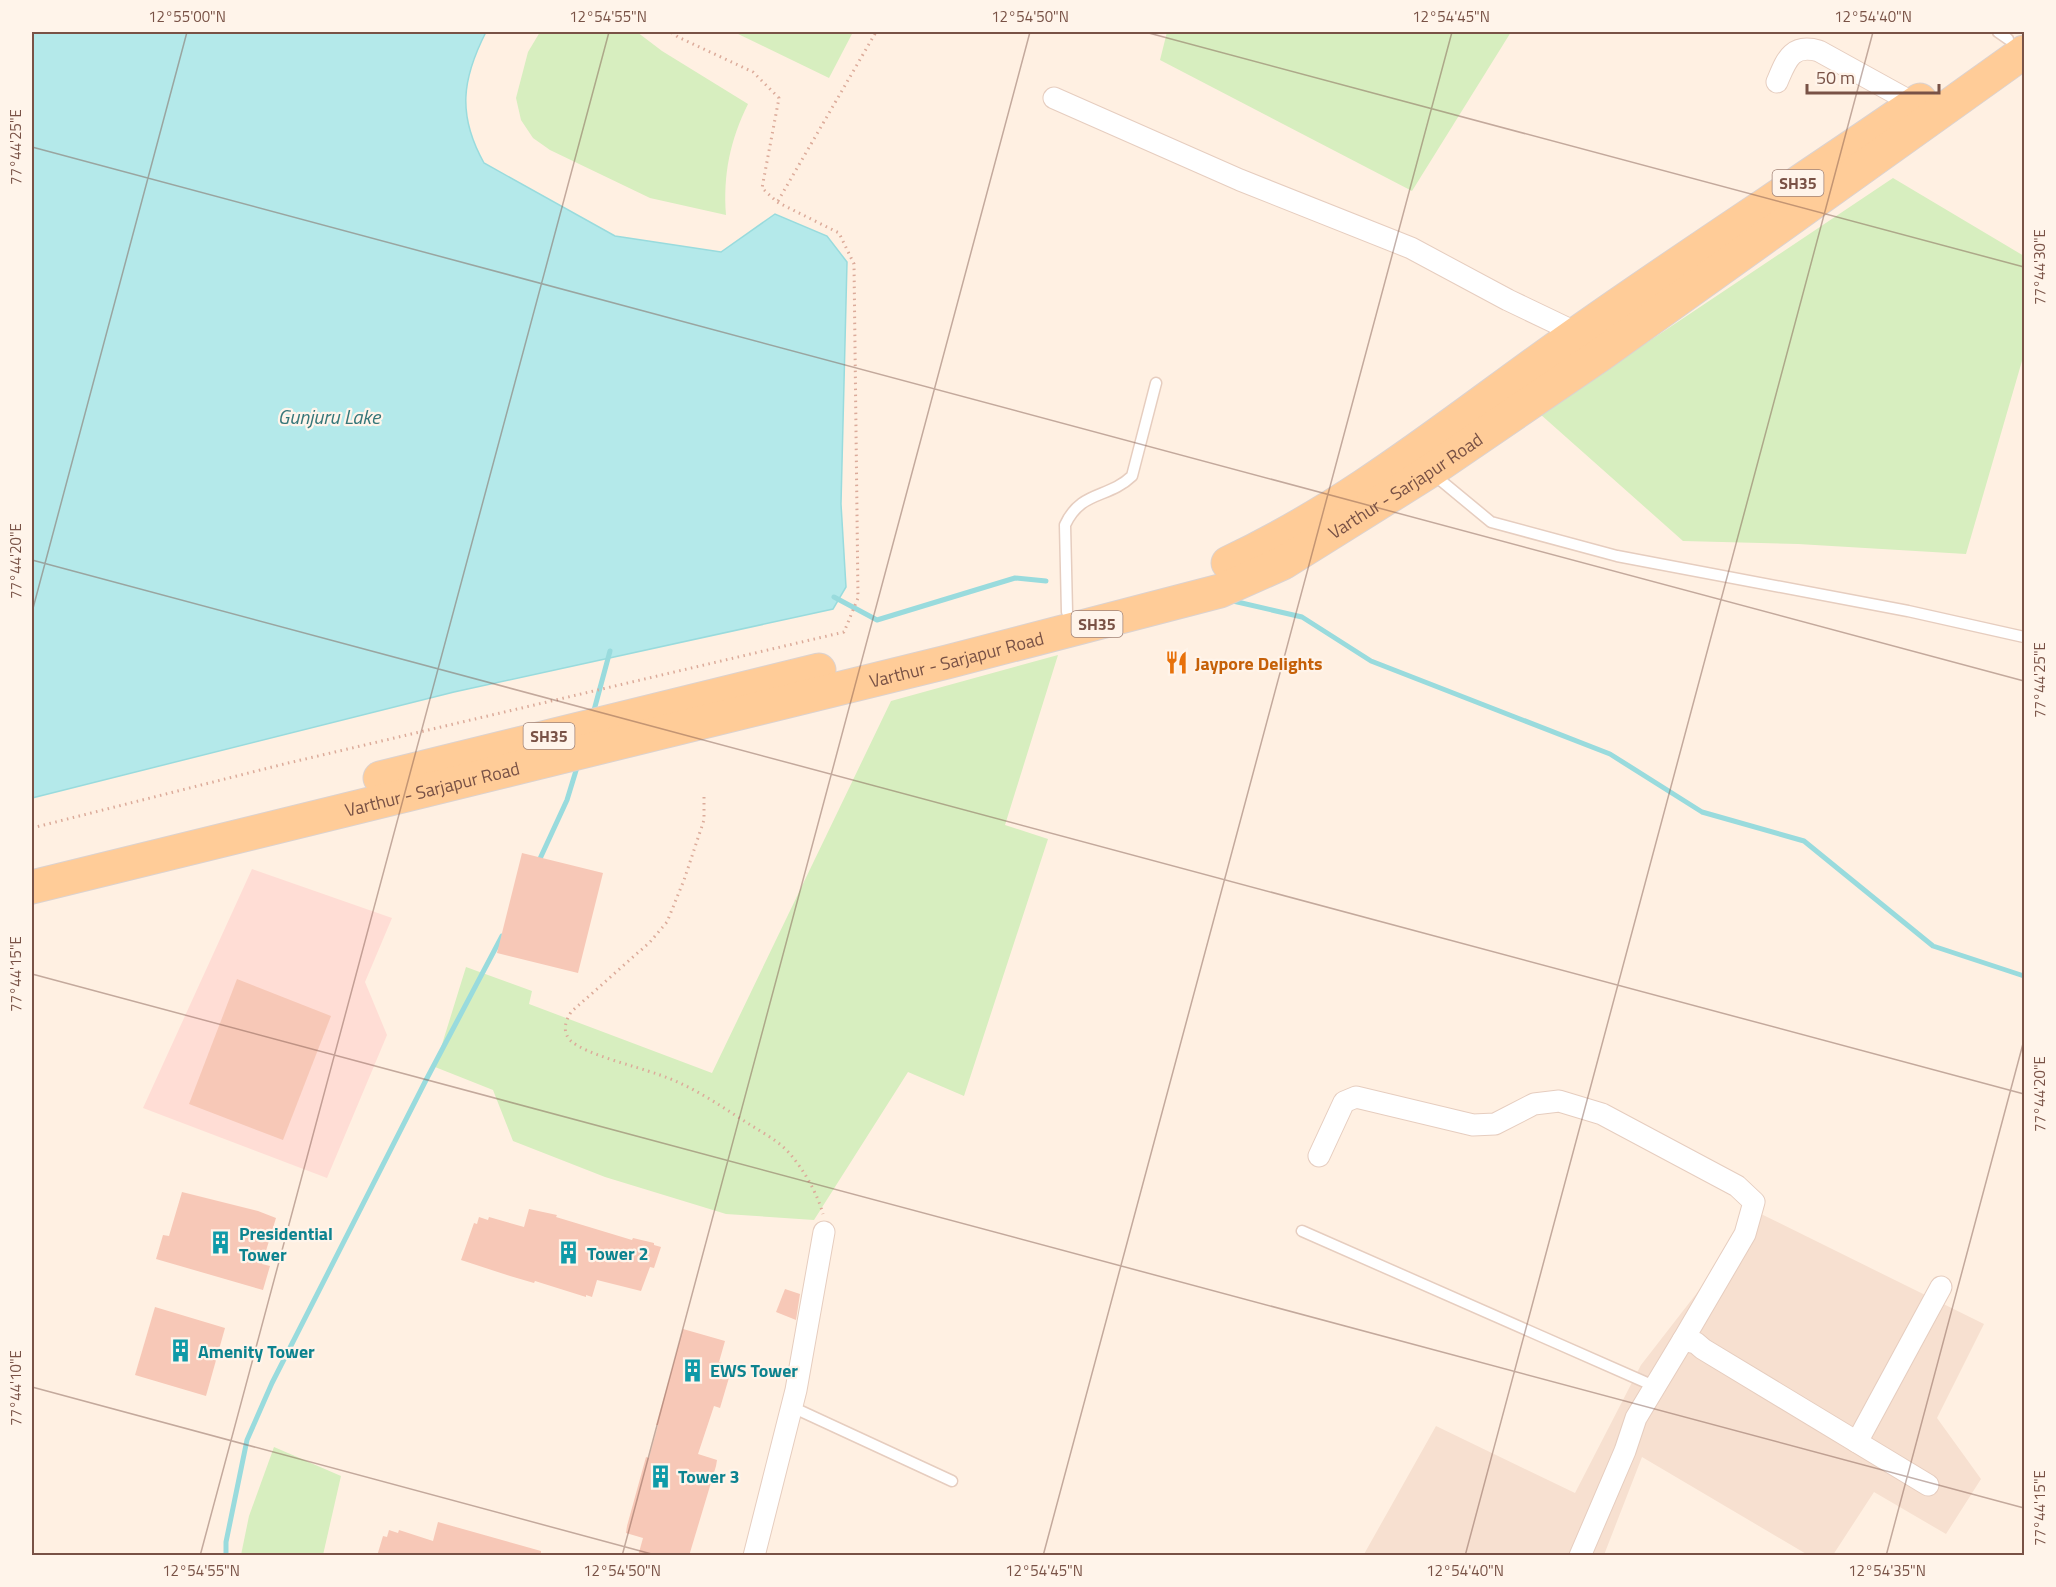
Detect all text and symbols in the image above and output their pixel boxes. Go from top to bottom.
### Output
text: 12°55'00"N [148,5,226,28]
text: 12°54'55"N [569,5,647,28]
text: 12°54'50"N [991,5,1069,28]
text: 12°54'45"N [1412,5,1490,28]
text: 12°54'40"N [1834,5,1912,28]
scale bar [1807,57,1939,95]
text: 50 m [1816,64,1855,91]
text: 77°44'25"E [4,109,27,185]
road number: SH35 [1772,170,1824,196]
text: 77°44'30"E [2028,229,2051,305]
water label: Gunjuru Lake [278,401,382,432]
street label: Varthur - Sarjapur Road [1323,426,1488,545]
text: 77°44'20"E [4,523,27,599]
road number: SH35 [1072,611,1122,637]
street label: Varthur - Sarjapur Road [866,624,1047,694]
text: 77°44'25"E [2028,642,2051,718]
restaurant icon: Jaypore Delights [1164,650,1190,676]
place label: Jaypore Delights [1195,650,1323,677]
road number: SH35 [524,723,574,749]
street label: Varthur - Sarjapur Road [342,754,522,823]
text: 77°44'15"E [4,936,27,1012]
text: 77°44'20"E [2028,1056,2051,1132]
place label: Presidential Tower [239,1220,333,1268]
building icon: Presidential Tower [208,1230,234,1256]
building icon: Tower 2 [556,1240,582,1266]
place label: Tower 2 [587,1240,649,1267]
building icon: Amenity Tower [167,1338,193,1364]
place label: Amenity Tower [198,1338,315,1365]
text: 77°44'10"E [4,1350,27,1426]
building icon: EWS Tower [679,1357,705,1383]
place label: EWS Tower [710,1357,798,1384]
building icon: Tower 3 [647,1463,673,1489]
place label: Tower 3 [678,1463,740,1490]
text: 77°44'15"E [2028,1470,2051,1546]
text: 12°54'55"N [162,1559,240,1582]
text: 12°54'50"N [583,1559,661,1582]
text: 12°54'45"N [1005,1559,1083,1582]
text: 12°54'40"N [1426,1559,1504,1582]
text: 12°54'35"N [1848,1559,1926,1582]

